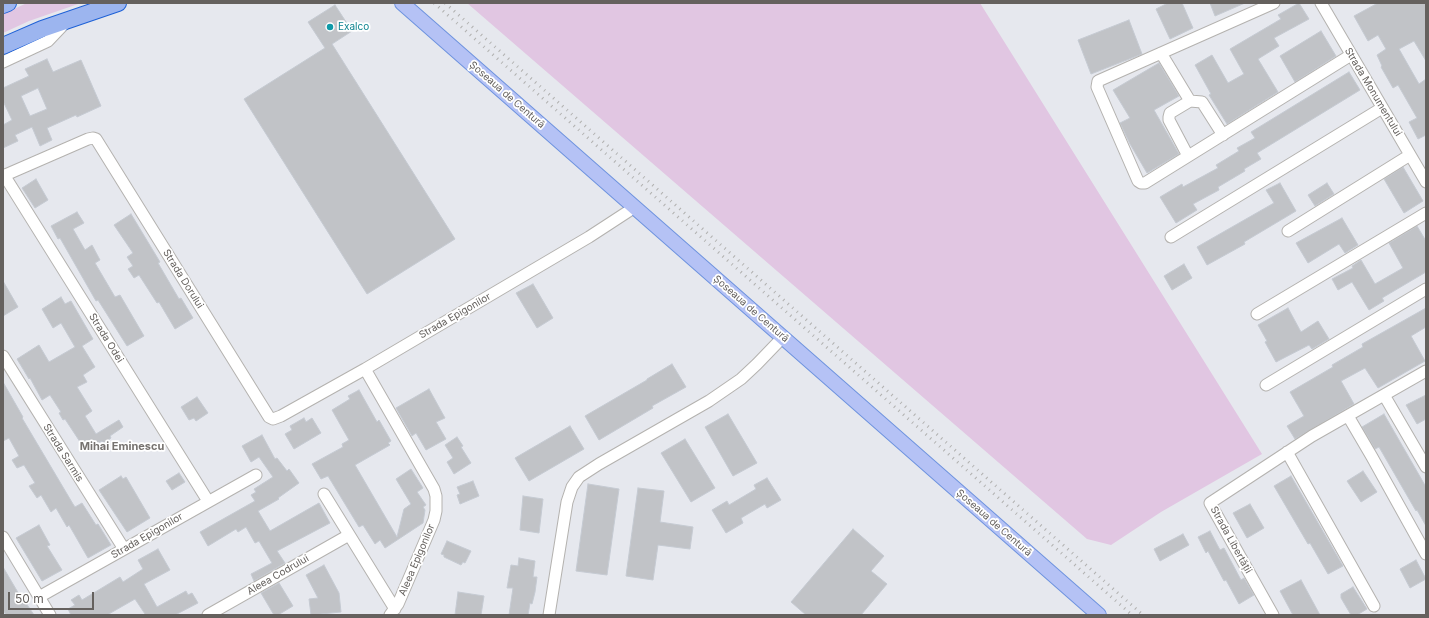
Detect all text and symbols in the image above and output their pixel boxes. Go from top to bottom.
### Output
place label: Exalco [338,21,369,33]
marker: Exalco [325,22,335,32]
street label: Strada Monumentului [1342,46,1404,138]
street label: Șoseaua de Centură [467,59,547,131]
street label: Strada Dorului [160,247,206,311]
street label: Șoseaua de Centură [711,273,791,345]
street label: Strada Epigonilor [417,291,493,341]
street label: Strada Odei [86,311,126,365]
street label: Strada Sarmis [40,422,86,484]
district label: Mihai Eminescu [80,440,164,454]
street label: Șoseaua de Centură [954,487,1034,559]
street label: Strada Libertății [1208,504,1254,576]
street label: Strada Epigonilor [109,511,185,561]
street label: Aleea Epigonilor [396,522,438,598]
street label: Aleea Codrului [245,552,311,598]
scale bar [10,584,96,610]
text: 50 m [15,591,44,606]

